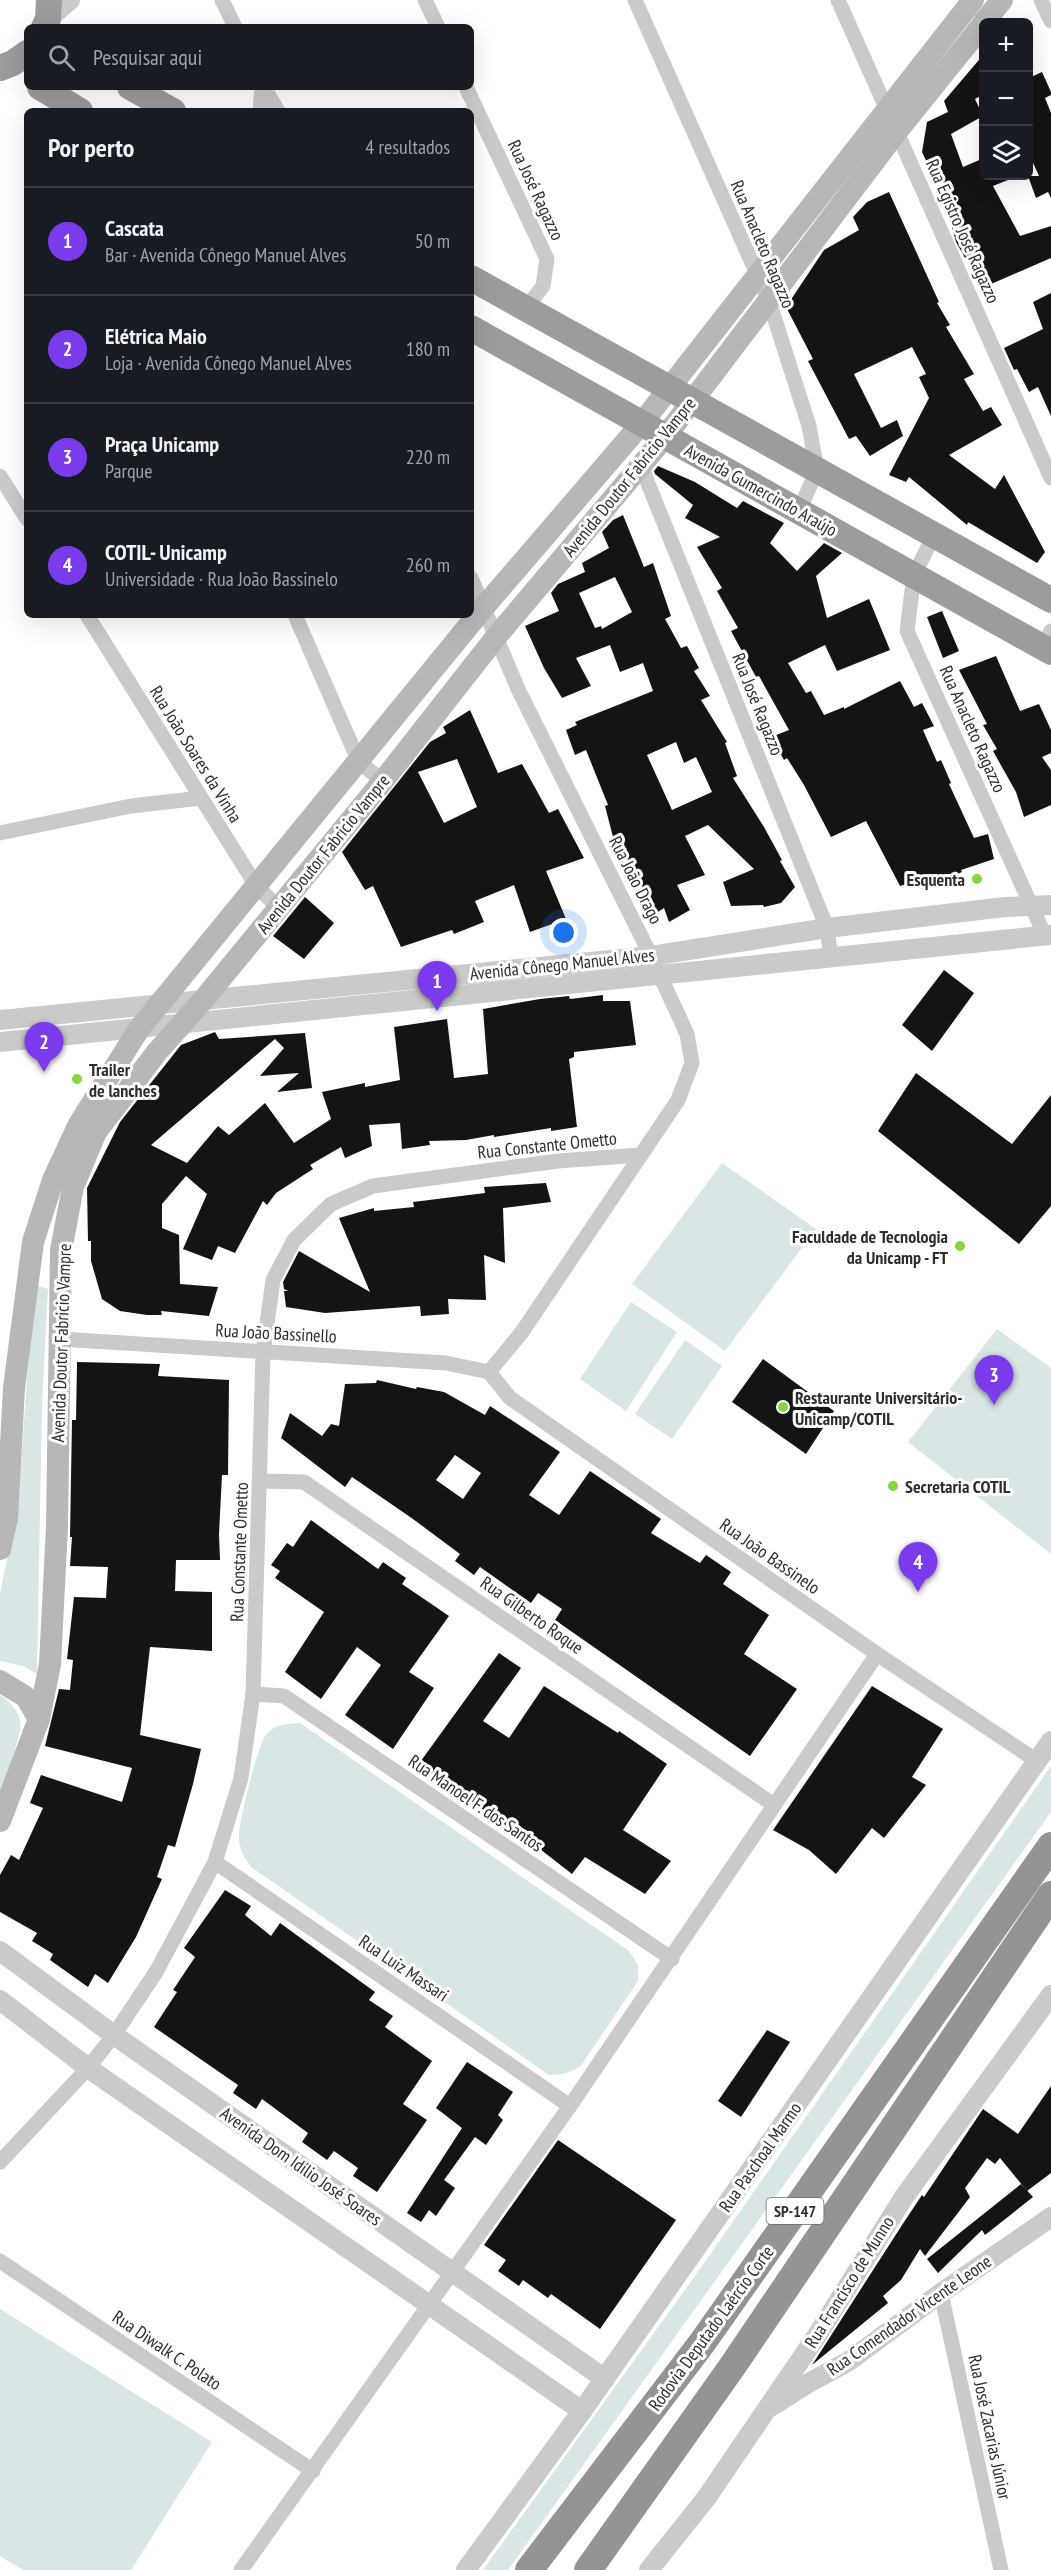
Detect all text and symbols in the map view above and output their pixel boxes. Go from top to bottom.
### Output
map controls [979,18,1033,180]
button: + [979,18,1033,72]
search box [24,24,474,90]
icon: search [45,41,78,74]
text: Pesquisar aqui [93,43,202,71]
button: − [979,72,1033,126]
button: layers [979,126,1033,180]
text: Por perto [48,131,134,164]
text: 4 resultados [365,134,450,160]
street label: Rua José Ragazzo [503,136,569,244]
street label: Rua Egistro José Ragazzo [921,155,1005,307]
street label: Rua Anacleto Ragazzo [726,177,800,311]
text: Cascata [105,214,164,242]
text: 1 [63,228,72,254]
text: 50 m [415,228,450,254]
text: Bar · Avenida Cônego Manuel Alves [105,242,346,268]
text: Elétrica Maio [105,322,207,350]
text: 2 [63,336,72,362]
text: 180 m [406,336,450,362]
text: Loja · Avenida Cônego Manuel Alves [105,350,352,376]
street label: Avenida Doutor Fabricio Vampre [557,393,701,561]
text: Praça Unicamp [105,430,219,458]
street label: Avenida Gumercindo Araújo [681,438,842,542]
text: 3 [63,444,72,470]
text: 220 m [406,444,450,470]
text: Parque [105,458,153,484]
text: COTIL- Unicamp [105,538,227,566]
text: 4 [63,552,72,578]
text: 260 m [406,552,450,578]
text: Universidade · Rua João Bassinelo [105,566,338,592]
street label: Rua José Ragazzo [727,650,789,759]
street label: Rua Anacleto Ragazzo [935,662,1011,796]
street label: Rua João Soares da Vinha [145,681,247,827]
street label: Avenida Doutor Fabricio Vampre [251,770,395,938]
street label: Rua João Drago [604,832,668,928]
place label: Esquenta [907,868,965,891]
marker: Esquenta [970,872,984,886]
your location [549,918,578,947]
street label: Avenida Cônego Manuel Alves [468,943,656,985]
pin: 1 [418,962,456,1011]
pin: 2 [24,1022,63,1072]
place label: Trailer de lanches [89,1058,157,1102]
marker: Trailer de lanches [70,1072,84,1086]
street label: Rua Constante Ometto [476,1126,618,1164]
place label: Faculdade de Tecnologia da Unicamp - FT [792,1225,948,1269]
marker: Faculdade de Tecnologia da Unicamp - FT [953,1239,967,1253]
street label: Avenida Doutor Fabricio Vampre [46,1243,76,1443]
street label: Rua João Bassinello [215,1318,338,1348]
pin: 3 [974,1356,1014,1405]
place label: Restaurante Universitário- Unicamp/COTIL [795,1386,963,1430]
marker: Restaurante Universitário- Unicamp/COTIL [776,1400,790,1414]
place label: Secretaria COTIL [905,1475,1011,1498]
marker: Secretaria COTIL [886,1479,900,1493]
street label: Rua Constante Ometto [225,1482,253,1622]
street label: Rua João Bassinelo [715,1513,825,1599]
pin: 4 [898,1542,938,1592]
street label: Rua Gilberto Roque [476,1571,588,1659]
street label: Rua Manoel F. dos Santos [404,1749,548,1857]
street label: Rua Luiz Massari [355,1930,453,2006]
street label: Rua Paschoal Marmo [714,2097,806,2216]
street label: Avenida Dom Idílio José Soares [216,2102,386,2230]
road number: SP-147 [766,2198,824,2224]
street label: Rua Francisco de Munno [799,2212,899,2352]
street label: Rodovia Deputado Laércio Corte [643,2241,779,2415]
street label: Rua Comendador Vicente Leone [822,2249,996,2381]
street label: Rua Diwalk C. Polato [108,2305,226,2395]
street label: Rua José Zacarias Júnior [963,2352,1017,2502]

